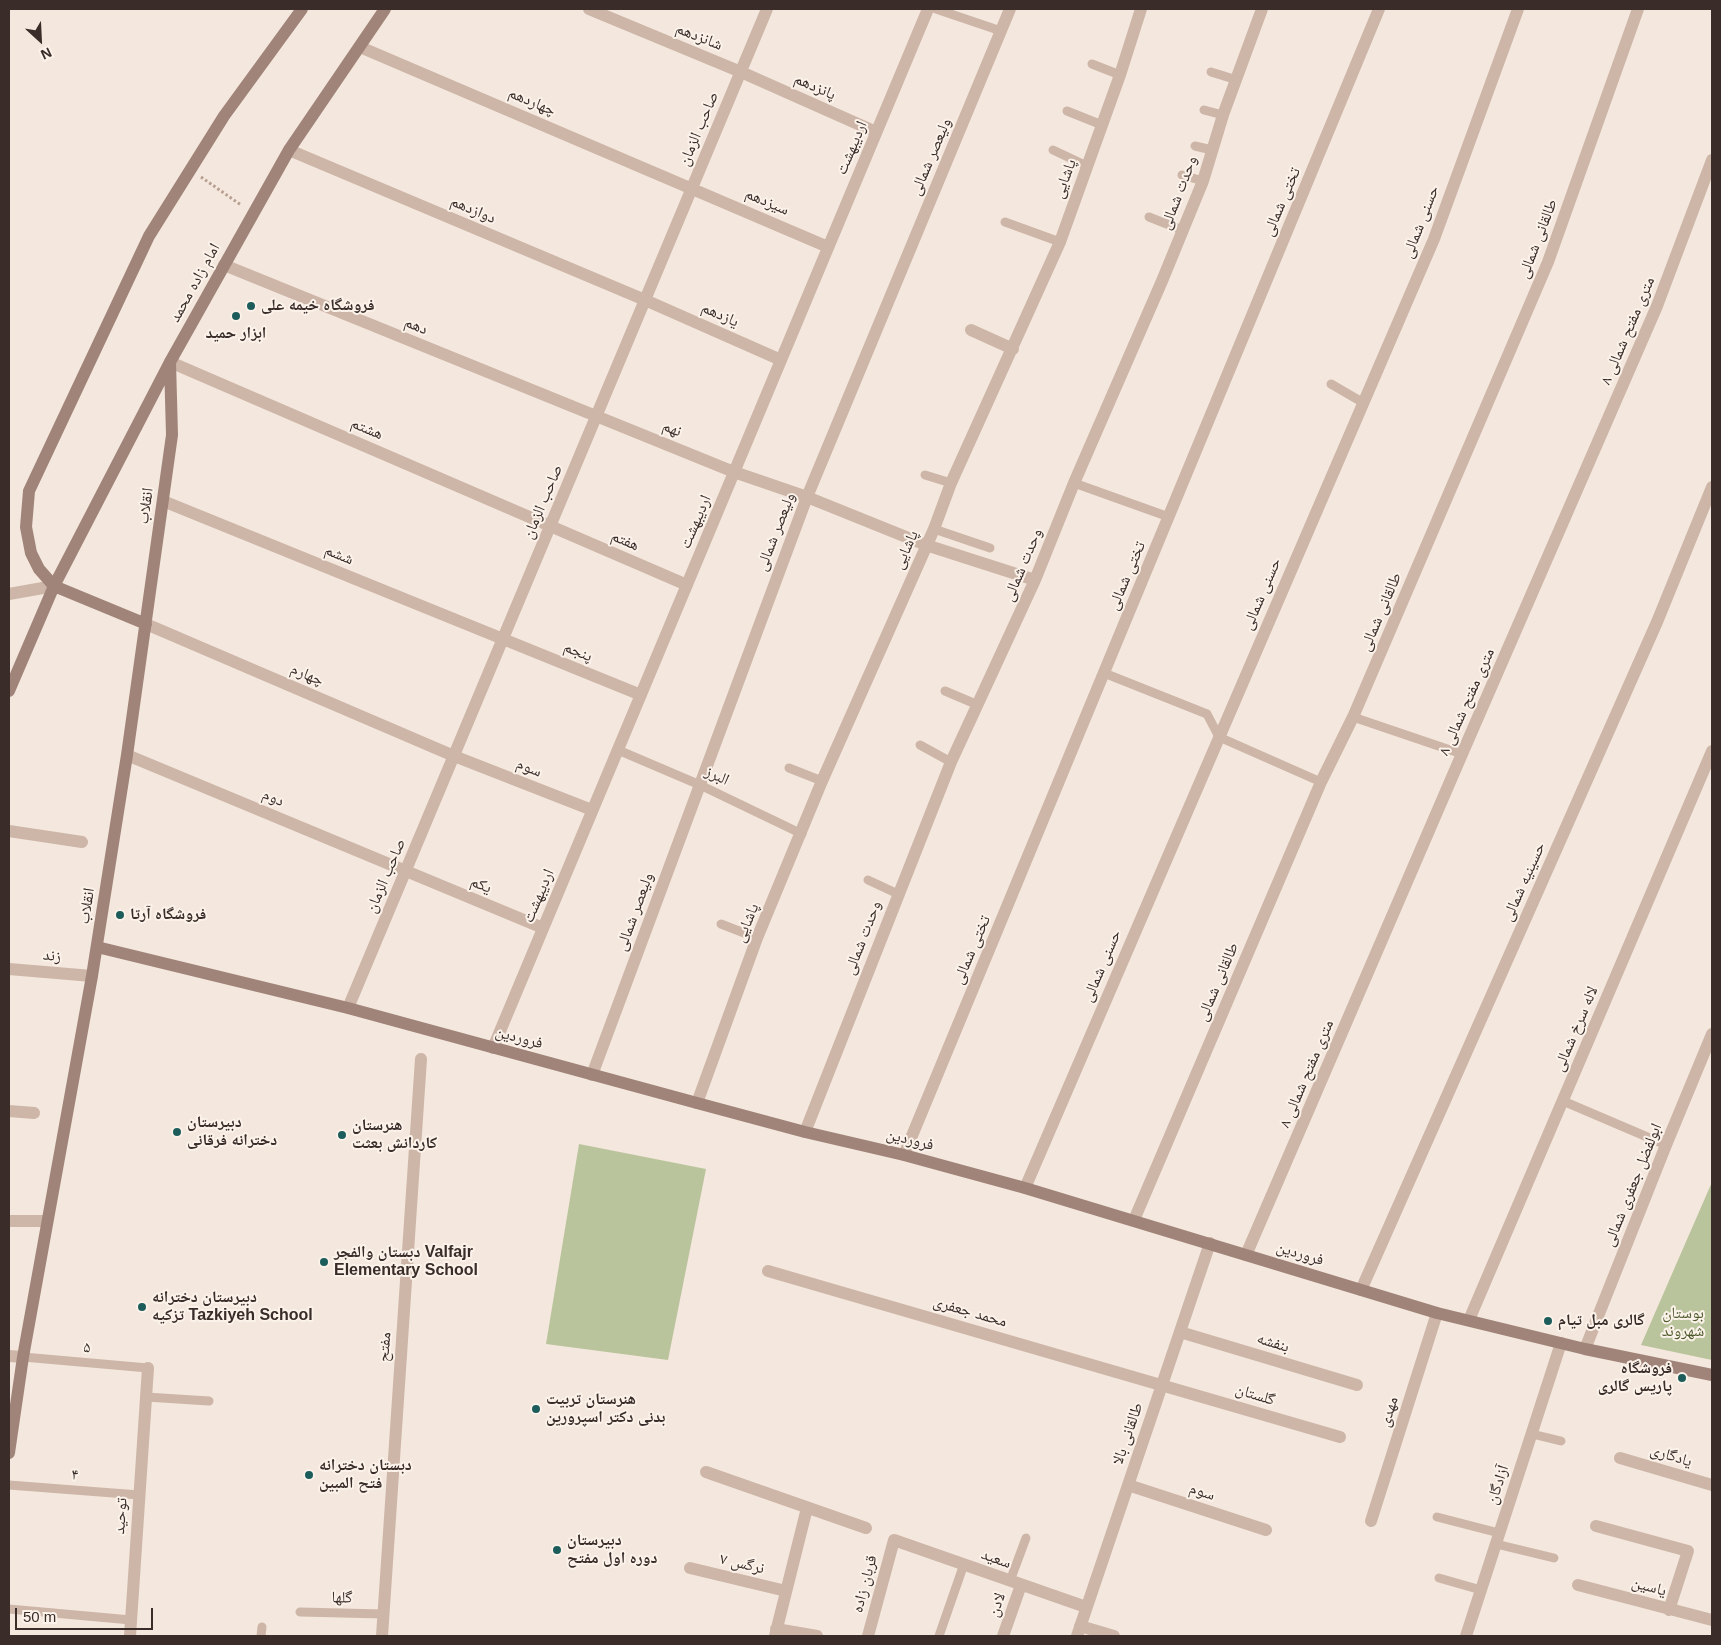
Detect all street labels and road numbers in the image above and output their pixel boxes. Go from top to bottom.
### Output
street label: شانزدهم [673,19,725,55]
street label: پانزدهم [791,69,839,105]
street label: چهاردهم [505,83,559,121]
street label: صاحب الزمان [675,89,723,169]
street label: ولیعصر شمالی [906,115,956,199]
street label: اردیبهشت [832,118,872,178]
street label: وحدت شمالی [1156,153,1202,233]
street label: پاشایی [1049,157,1081,201]
street label: تختی شمالی [1259,165,1305,239]
street label: حسنی شمالی [1398,183,1444,261]
street label: سیزدهم [742,184,792,220]
street label: دوازدهم [447,192,499,228]
street label: طالقانی شمالی [1514,197,1562,281]
street label: امام زاده محمد [165,240,225,326]
street label: ۸ متری مفتح شمالی [1597,274,1659,388]
street label: یازدهم [698,298,742,332]
street label: دهم [402,313,430,339]
street label: هشتم [348,414,386,444]
street label: نهم [660,417,684,441]
street label: صاحب الزمان [519,462,567,542]
street label: انقلاب [134,487,158,525]
street label: ولیعصر شمالی [752,490,800,574]
street label: اردیبهشت [676,492,716,552]
street label: وحدت شمالی [999,526,1047,604]
street label: هفتم [608,527,642,555]
street label: پاشایی [889,528,923,572]
street label: تختی شمالی [1104,539,1150,613]
street label: ششم [322,541,356,569]
street label: حسنی شمالی [1238,555,1286,633]
street label: طالقانی شمالی [1356,570,1406,654]
street label: پنجم [561,638,595,666]
street label: ۸ متری مفتح شمالی [1435,645,1499,759]
street label: چهارم [287,659,327,691]
street label: سوم [513,754,545,782]
street label: البرز [702,762,732,790]
street label: دوم [259,785,287,811]
street label: صاحب الزمان [362,836,410,916]
street label: حسینیه شمالی [1498,840,1550,924]
street label: اردیبهشت [519,866,559,926]
street label: ولیعصر شمالی [612,870,658,954]
street label: یکم [467,872,495,898]
street label: انقلاب [75,886,99,926]
street label: وحدت شمالی [840,898,886,978]
street label: پاشایی [730,901,764,945]
street label: تختی شمالی [949,913,995,987]
street label: حسنی شمالی [1078,927,1126,1005]
street label: طالقانی شمالی [1193,940,1243,1024]
street label: زند [42,946,62,966]
street label: لاله سرخ شمالی [1549,984,1603,1074]
street label: ۸ متری مفتح شمالی [1276,1017,1338,1131]
street label: فروردین [493,1022,545,1054]
street label: ابولفضل جعفری شمالی [1600,1121,1666,1249]
street label: فروردین [884,1125,936,1155]
street label: فروردین [1274,1238,1326,1270]
street label: محمد جعفری [931,1292,1009,1332]
street label: بنفشه [1254,1329,1292,1357]
street label: مفتح [374,1331,396,1363]
street label: ۵ [83,1338,91,1358]
street label: گلستان [1233,1380,1277,1410]
street label: مهدی [1375,1394,1403,1430]
street label: طالقانی بالا [1108,1400,1148,1468]
street label: یادگاری [1648,1441,1694,1471]
street label: آزادگان [1483,1463,1513,1507]
street label: ۴ [71,1465,79,1485]
street label: سوم [1187,1479,1217,1505]
street label: توحید [110,1497,132,1535]
street label: سعید [978,1545,1014,1573]
street label: نرگس ۷ [718,1550,766,1578]
street label: قربان زاده [848,1553,882,1615]
street label: یاسین [1630,1573,1668,1601]
street label: گلها [331,1588,353,1608]
street label: لادن [984,1590,1010,1620]

